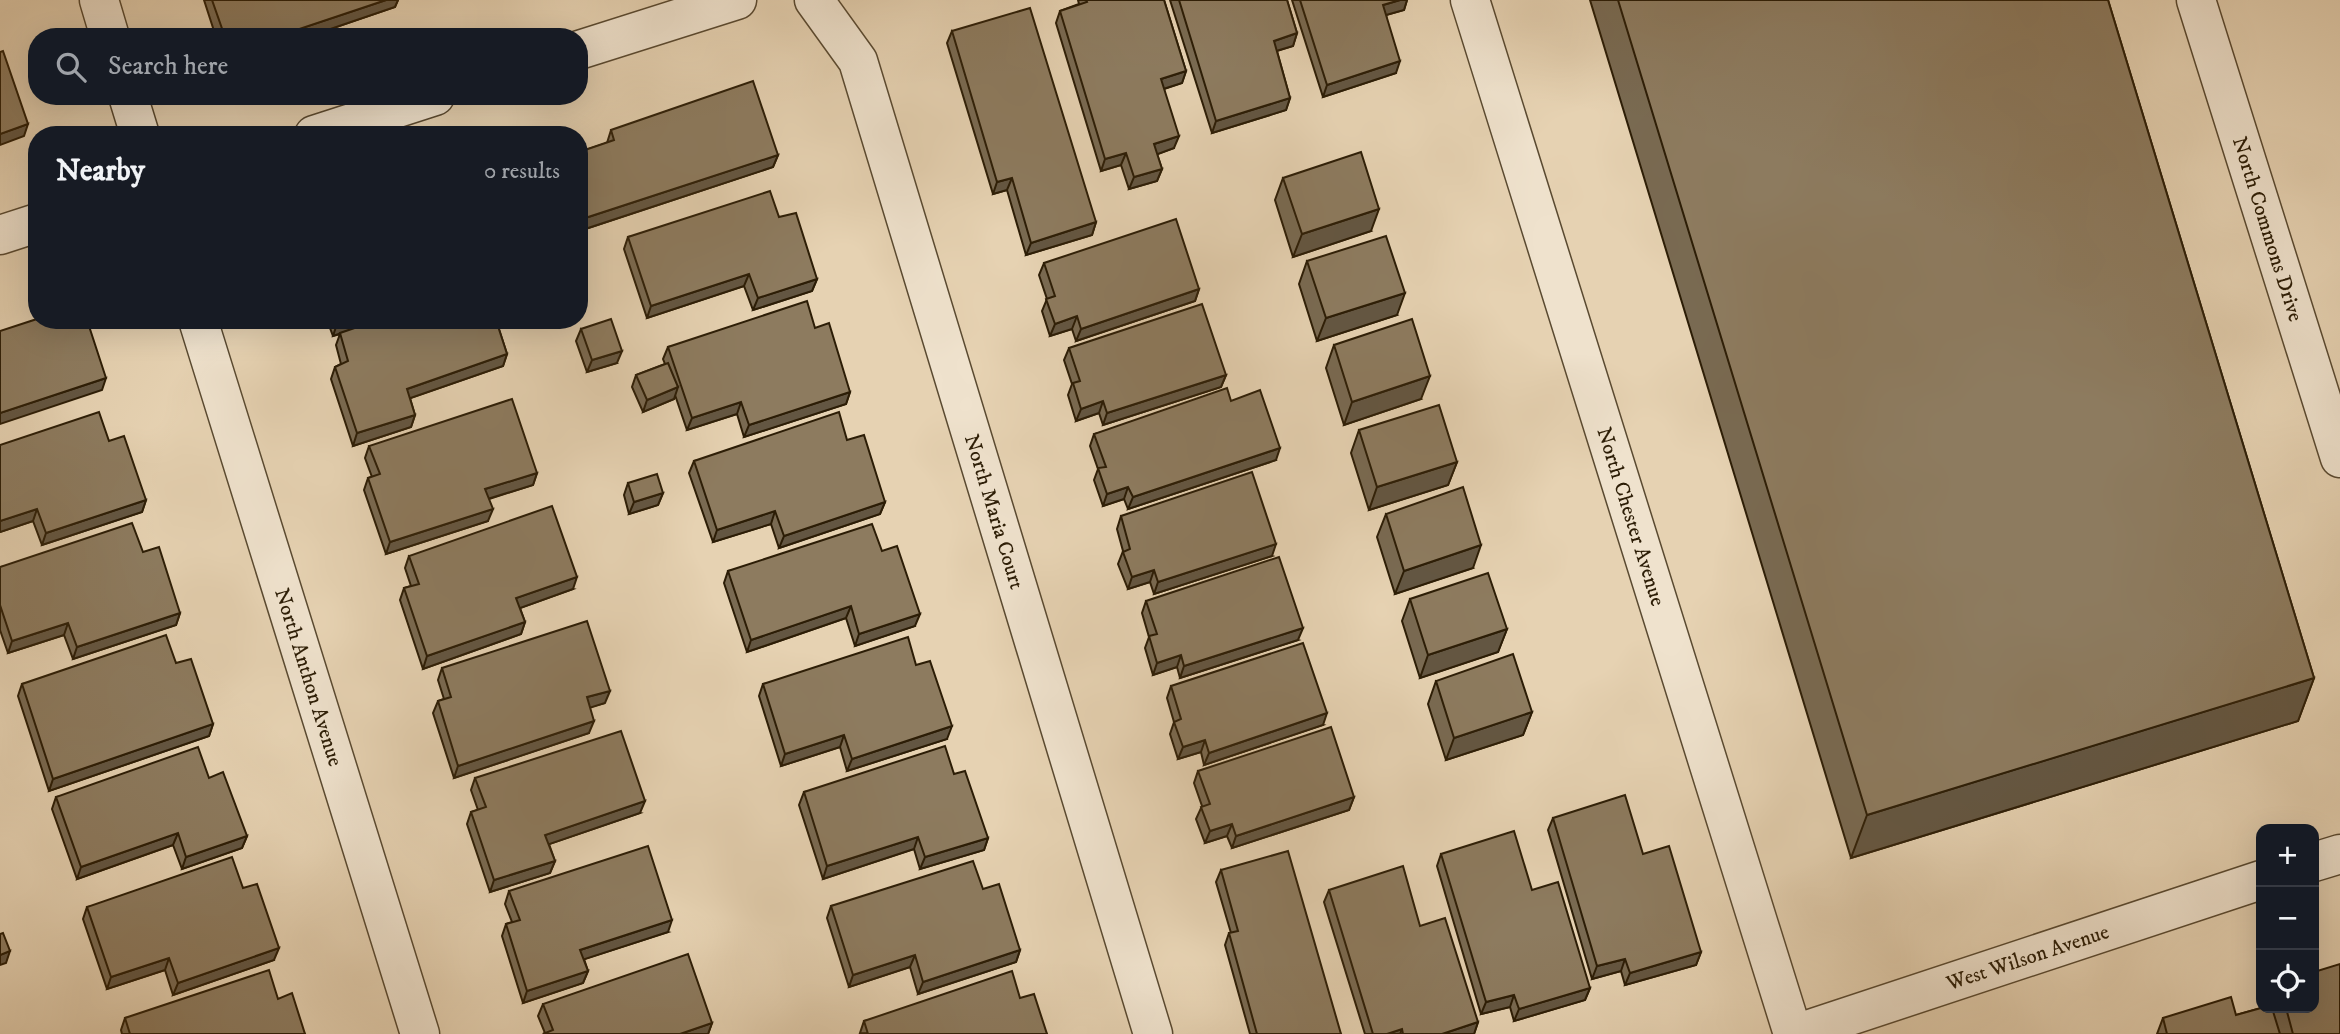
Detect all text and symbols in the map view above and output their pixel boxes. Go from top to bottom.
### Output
search box [28,28,588,105]
icon: search [52,48,90,86]
text: Search here [108,50,228,83]
street label: North Commons Drive [2226,134,2308,325]
text: Nearby [56,153,145,190]
text: 0 results [484,157,560,186]
street label: North Chester Avenue [1590,424,1671,610]
street label: North Maria Court [958,431,1029,593]
street label: North Anthon Avenue [268,585,348,770]
map controls [2256,824,2319,1013]
button: + [2256,824,2319,887]
button: − [2256,887,2319,950]
street label: West Wilson Avenue [1942,919,2113,997]
button: locate [2256,950,2319,1013]

